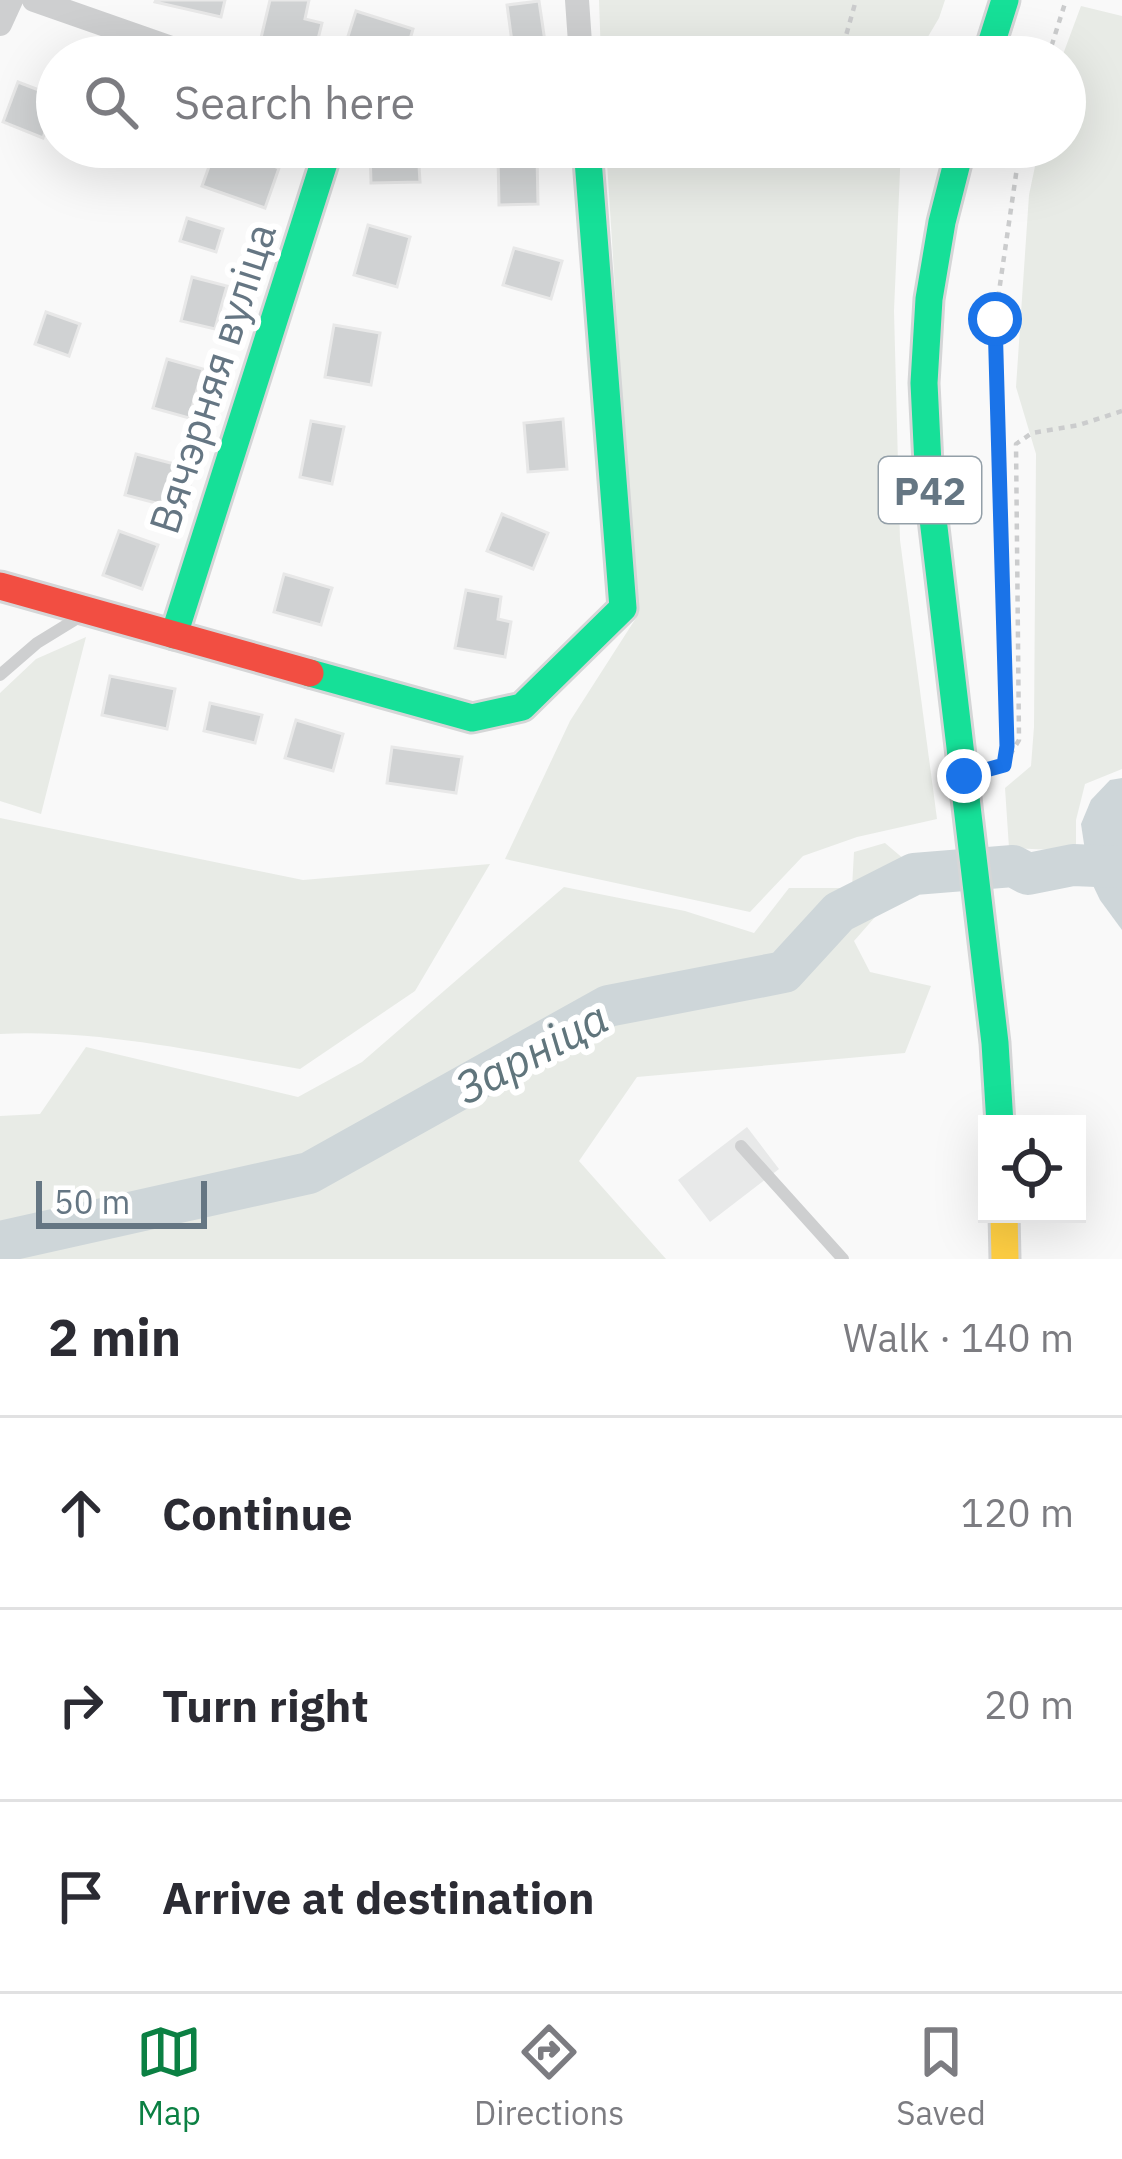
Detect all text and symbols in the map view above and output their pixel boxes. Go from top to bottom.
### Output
search box [36,36,1086,168]
icon: search [78,69,144,135]
text: Search here [174,73,415,131]
street label: Вячэрняя вуліца [136,216,288,540]
route start [968,292,1022,346]
road number: Р42 [879,457,981,523]
route end [937,749,991,803]
water label: Зарніца [444,988,618,1116]
map controls [978,1115,1086,1223]
button: locate [978,1115,1086,1223]
scale bar [36,1175,207,1228]
text: 50 m [54,1180,130,1223]
text: 2 min [48,1304,181,1370]
text: Walk · 140 m [843,1312,1074,1363]
icon: ahead [48,1480,114,1546]
text: Continue [162,1484,353,1542]
text: 120 m [961,1487,1074,1538]
icon: right [48,1672,114,1738]
text: Turn right [162,1676,369,1734]
text: 20 m [984,1679,1074,1730]
icon: arrive [48,1864,114,1930]
text: Arrive at destination [162,1868,595,1926]
tab: Map [136,2019,202,2134]
tab: Directions [474,2019,624,2134]
tab: Saved [896,2019,986,2134]

